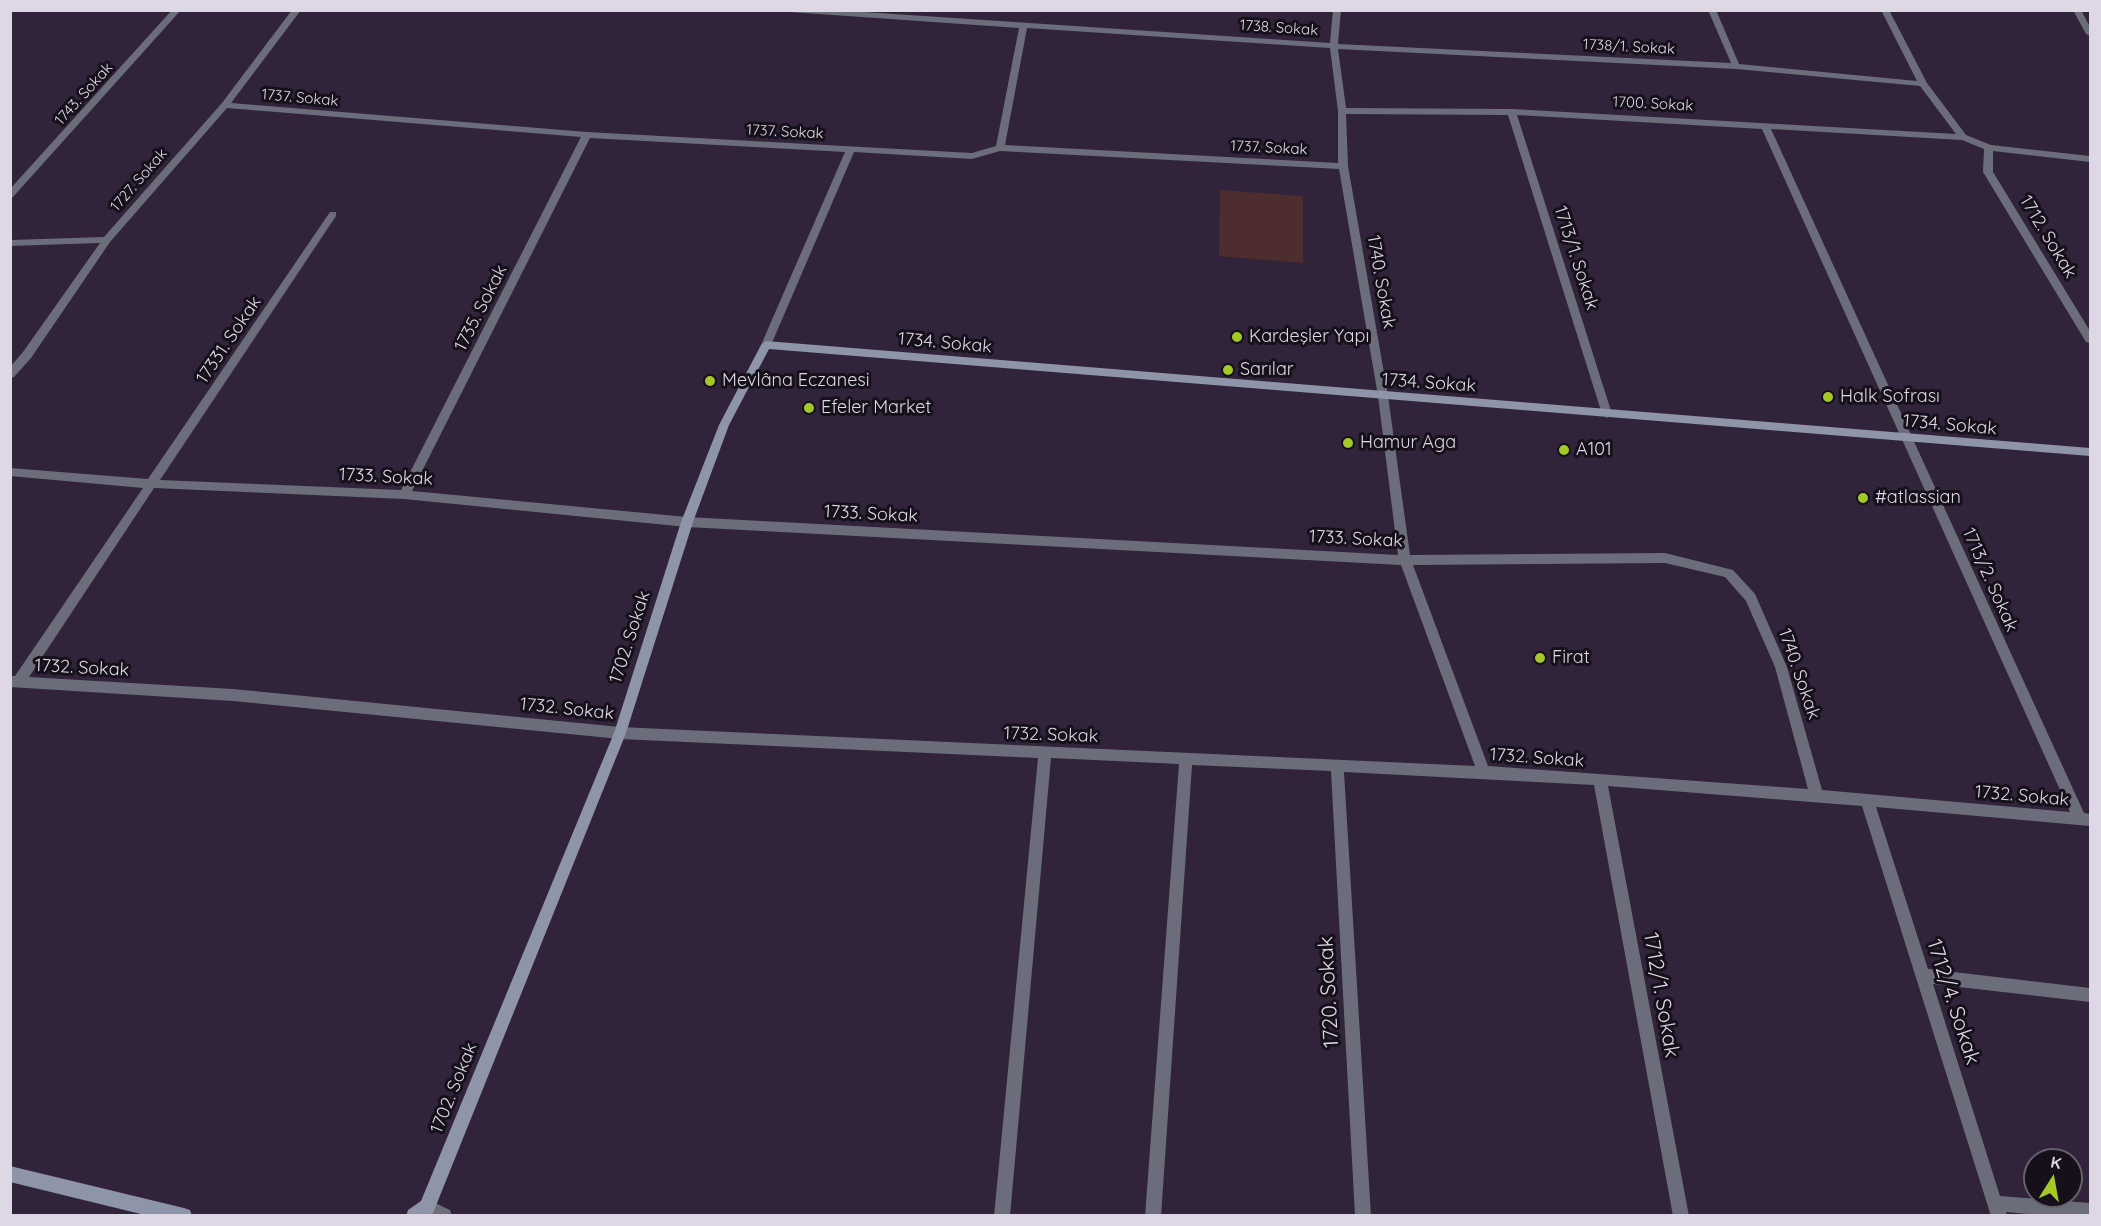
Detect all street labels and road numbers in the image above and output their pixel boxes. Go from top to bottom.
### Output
street label: 1738. Sokak [1239,16,1319,40]
street label: 1738/1. Sokak [1583,36,1675,58]
street label: 1743. Sokak [51,59,117,129]
street label: 1737. Sokak [261,86,339,110]
street label: 1700. Sokak [1612,93,1694,115]
street label: 1737. Sokak [746,121,824,143]
street label: 1737. Sokak [1230,137,1308,159]
street label: 1727. Sokak [107,145,171,215]
street label: 1712. Sokak [2015,192,2081,282]
street label: 1713/1. Sokak [1549,203,1603,313]
street label: 1740. Sokak [1362,234,1400,330]
street label: 1735. Sokak [450,261,512,355]
street label: 17331. Sokak [192,292,266,388]
street label: 1734. Sokak [897,328,993,358]
street label: 1734. Sokak [1381,369,1477,397]
street label: 1734. Sokak [1902,410,1998,440]
street label: 1733. Sokak [338,464,434,490]
street label: 1733. Sokak [823,501,919,527]
street label: 1713/2. Sokak [1957,525,2023,635]
street label: 1733. Sokak [1308,526,1404,552]
street label: 1702. Sokak [605,588,655,686]
street label: 1740. Sokak [1773,626,1825,722]
street label: 1732. Sokak [34,655,130,681]
street label: 1732. Sokak [519,693,615,725]
street label: 1732. Sokak [1003,723,1099,747]
street label: 1732. Sokak [1489,744,1585,772]
street label: 1732. Sokak [1974,781,2070,811]
street label: 1712/1. Sokak [1638,930,1684,1060]
street label: 1720. Sokak [1313,936,1345,1048]
street label: 1712/4. Sokak [1921,936,1985,1068]
street label: 1702. Sokak [426,1040,482,1136]

